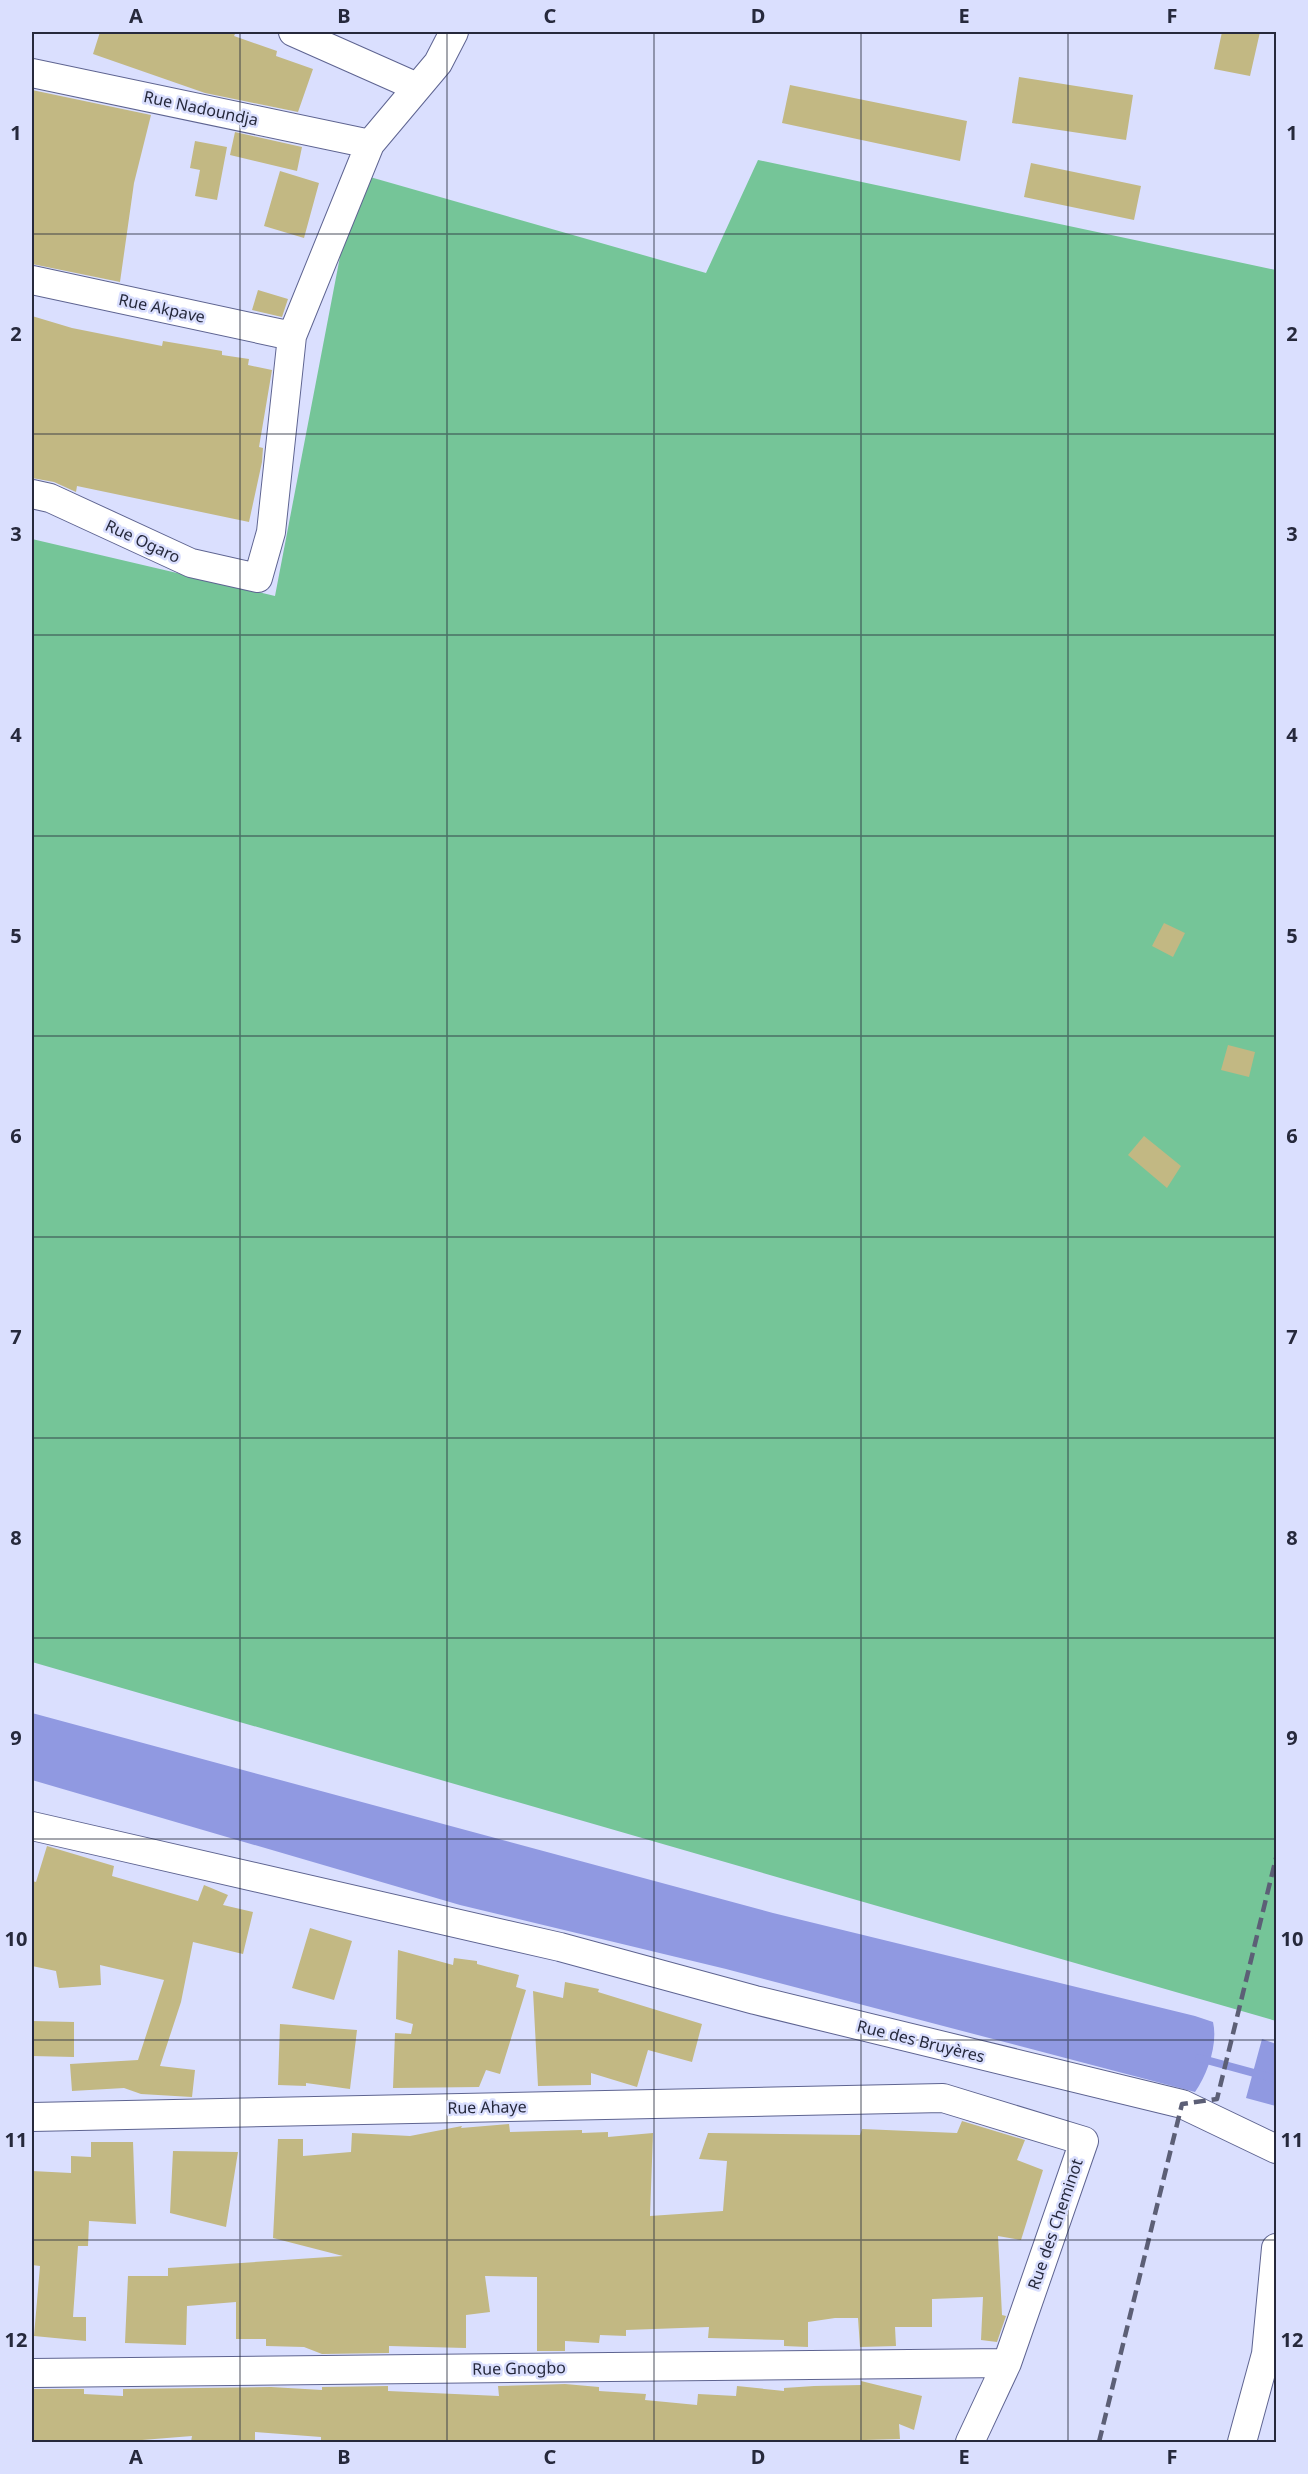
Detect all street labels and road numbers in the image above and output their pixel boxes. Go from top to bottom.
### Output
street label: Rue Nadoundja [142,85,260,131]
street label: Rue Akpave [117,288,207,328]
street label: Rue Ogaro [102,514,184,568]
street label: Rue des Bruyères [855,2015,987,2067]
street label: Rue Ahaye [447,2095,527,2119]
street label: Rue des Cheminot [1022,2155,1088,2292]
street label: Rue Gnogbo [472,2356,566,2380]

